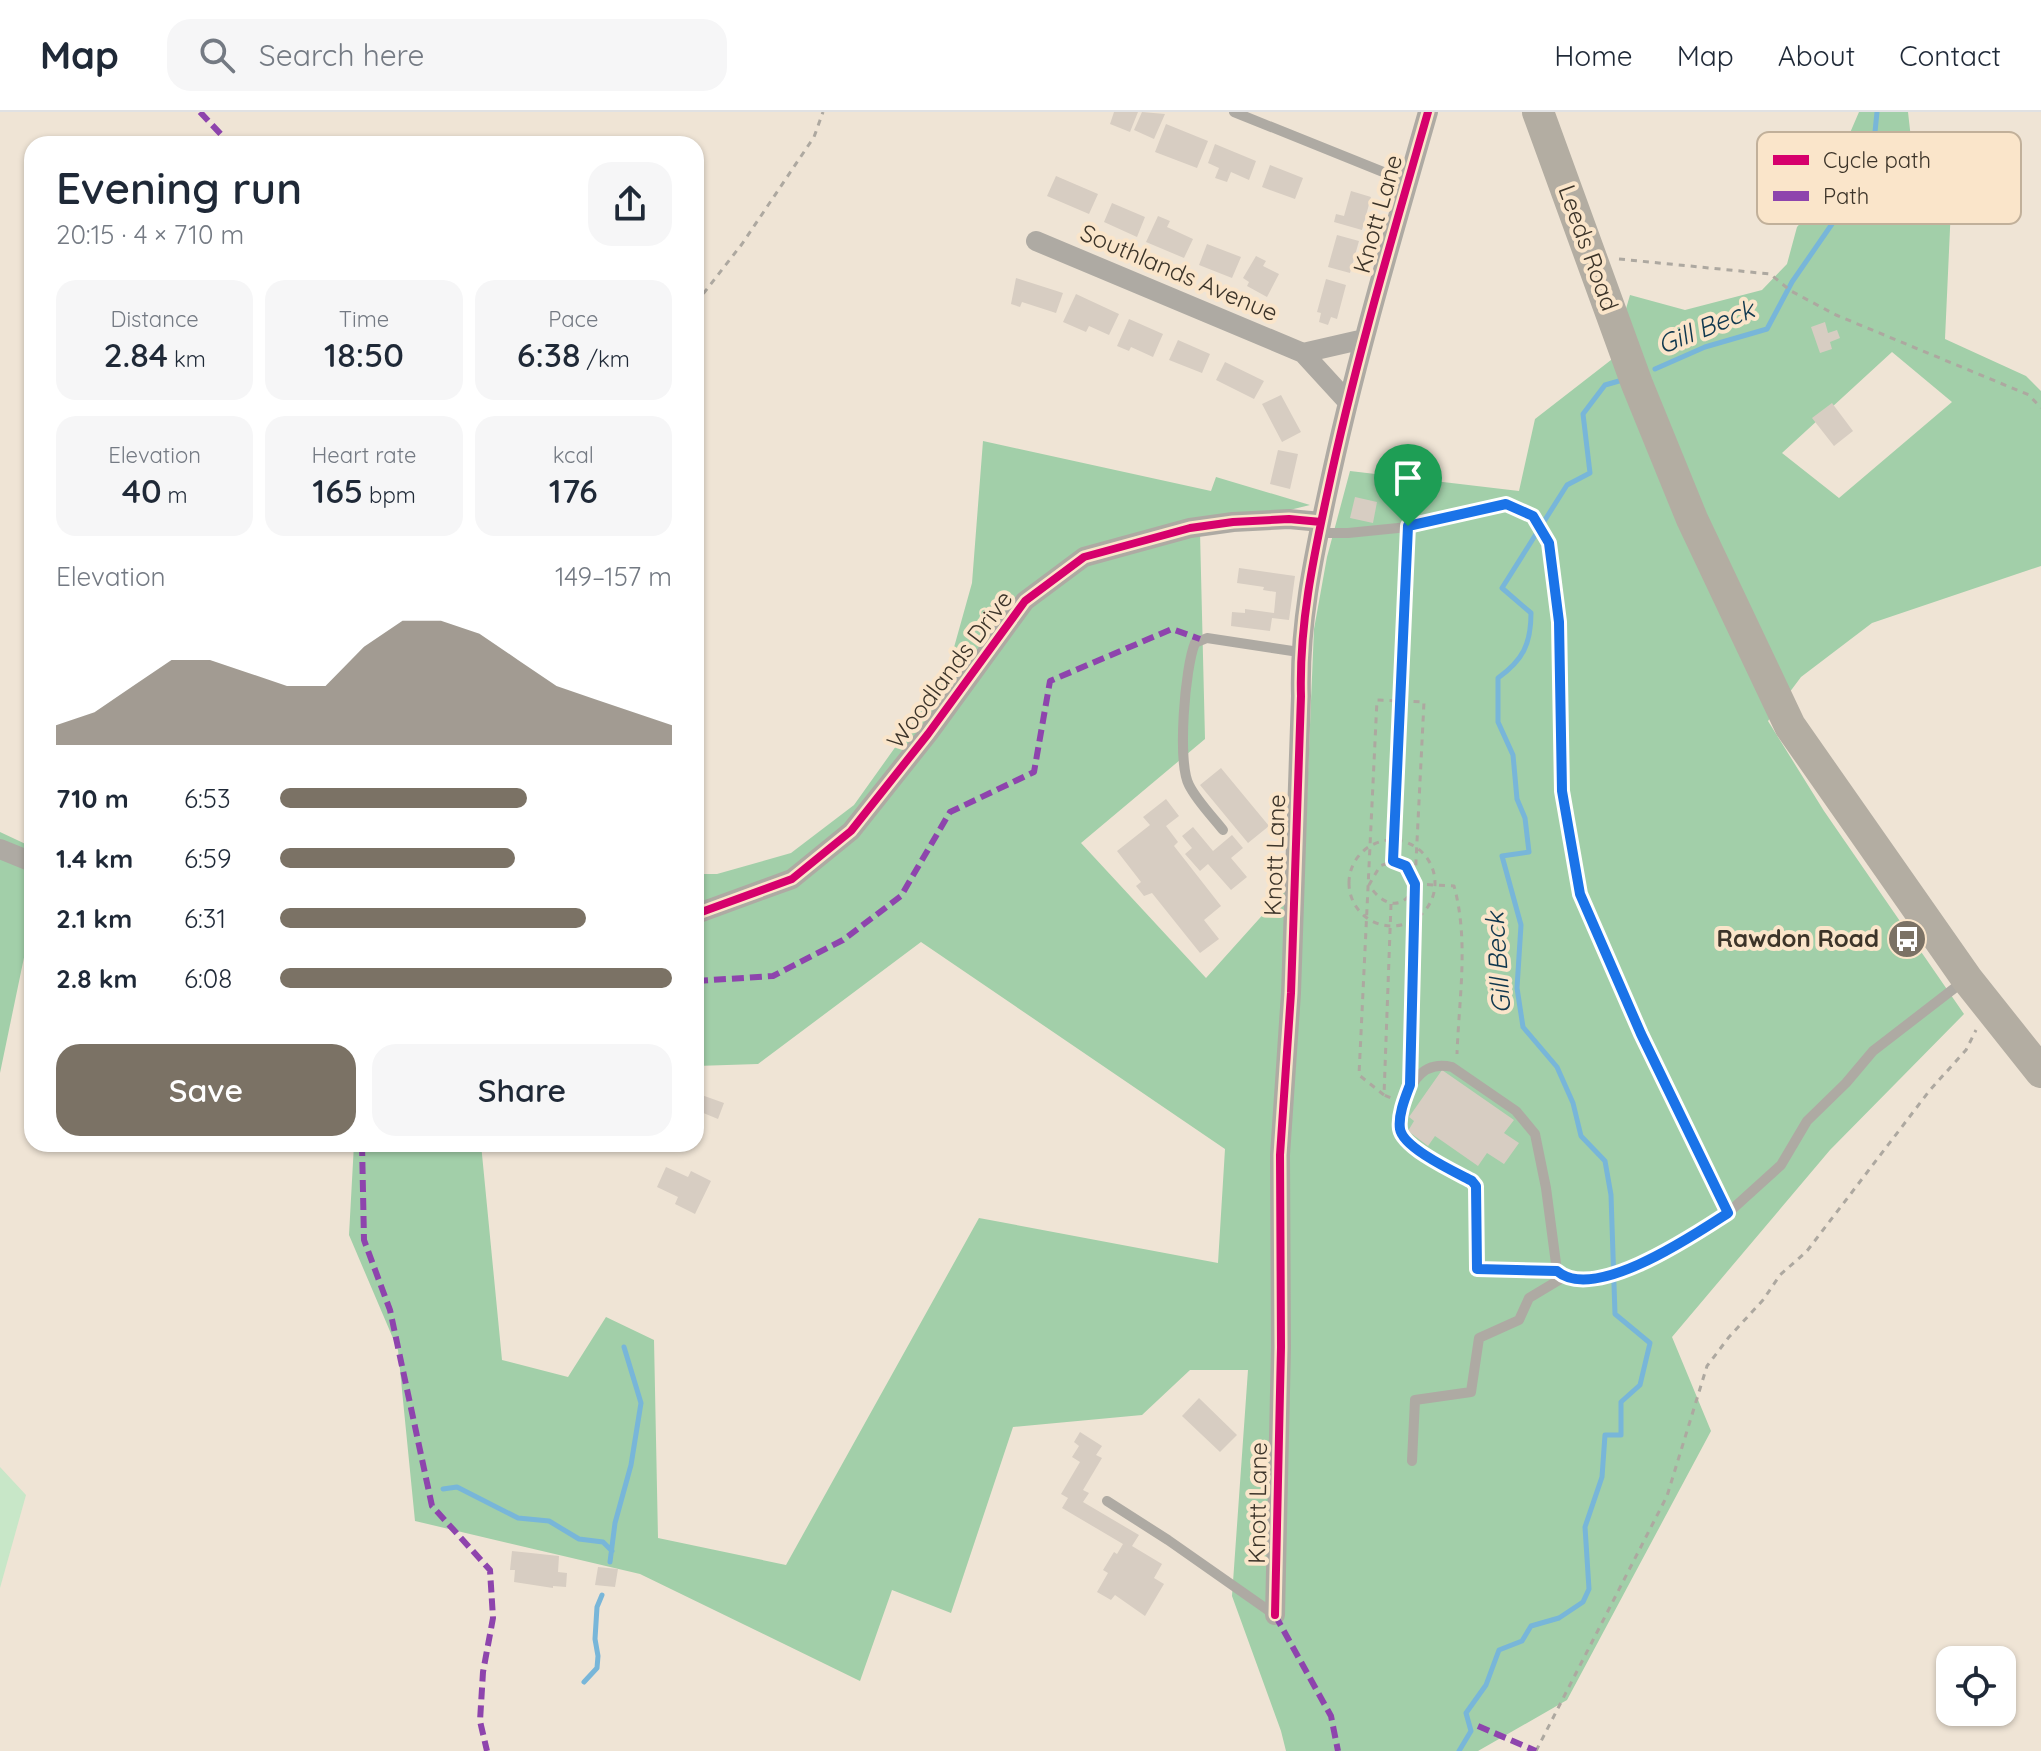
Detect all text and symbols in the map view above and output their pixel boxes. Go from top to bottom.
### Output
search box [167,19,727,91]
text: Map [40,31,119,79]
icon: search [195,33,239,77]
text: Search here [259,36,424,74]
text: Home [1554,38,1633,73]
text: Map [1677,38,1734,73]
text: About [1778,38,1855,73]
text: Contact [1899,38,2001,73]
legend [1757,132,2021,224]
text: Cycle path [1823,146,1931,174]
street label: Knott Lane [1346,151,1408,276]
text: Evening run [56,160,302,215]
button: share [588,162,672,246]
street label: Leeds Road [1552,181,1626,315]
text: Path [1823,182,1869,210]
street label: Southlands Avenue [1076,217,1283,327]
text: 20:15 · 4 × 710 m [56,218,244,251]
water label: Gill Beck [1652,291,1761,361]
text: Distance [111,305,199,333]
text: Time [339,305,389,333]
text: Pace [548,305,598,333]
text: 2.84 [103,333,168,376]
text: 18:50 [324,333,404,376]
text: 6:38 [517,333,580,376]
text: km [168,345,206,373]
text: /km [580,345,630,373]
text: Elevation [108,441,201,469]
text: Heart rate [312,441,416,469]
text: kcal [553,441,594,469]
pin [1374,444,1442,526]
icon: arrive [1386,456,1430,500]
text: 40 [122,469,162,512]
text: 165 [312,469,363,512]
text: 176 [549,469,598,512]
text: m [162,481,188,509]
text: bpm [363,481,416,509]
text: Elevation [56,560,166,593]
text: 149–157 m [555,560,672,593]
street label: Woodlands Drive [880,584,1018,754]
text: 710 m [56,782,129,815]
text: 6:53 [184,782,231,815]
street label: Knott Lane [1257,794,1291,916]
text: 1.4 km [56,842,133,875]
text: 6:59 [184,842,232,875]
text: 2.1 km [56,902,132,935]
text: 6:31 [184,902,226,935]
water label: Gill Beck [1477,909,1518,1015]
bus stop icon: Rawdon Road [1886,918,1928,960]
place label: Rawdon Road [1716,923,1879,953]
text: 2.8 km [56,962,138,995]
text: 6:08 [184,962,232,995]
button: Save [56,1044,356,1136]
button: Share [372,1044,672,1136]
street label: Knott Lane [1241,1442,1273,1564]
map controls [1936,1646,2016,1726]
button: locate [1936,1646,2016,1726]

